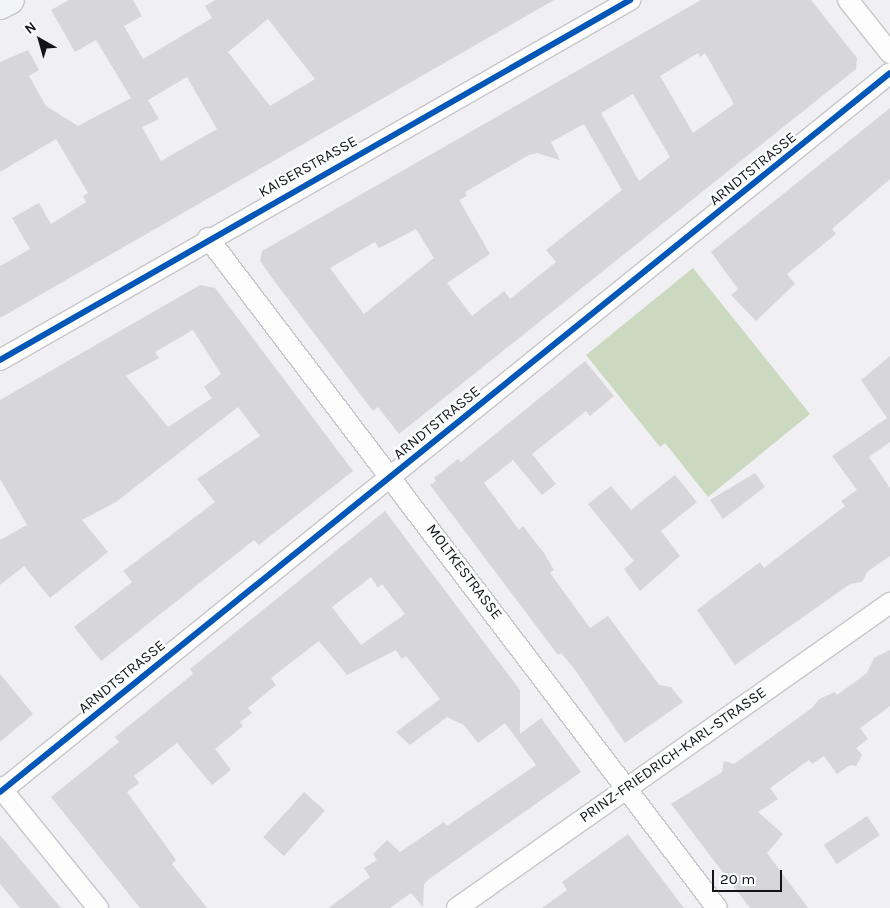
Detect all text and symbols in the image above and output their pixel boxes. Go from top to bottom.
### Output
north arrow [15,15,65,65]
text: N [21,18,40,38]
street label: ARNDTSTRASSE [706,129,800,209]
street label: KAISERSTRASSE [256,133,360,201]
street label: ARNDTSTRASSE [390,383,484,463]
street label: MOLTKESTRASSE [422,521,506,623]
street label: ARNDTSTRASSE [75,637,169,717]
street label: PRINZ-FRIEDRICH-KARL-STRASSE [576,684,770,826]
scale bar [715,860,785,892]
text: 20 m [720,870,755,888]

